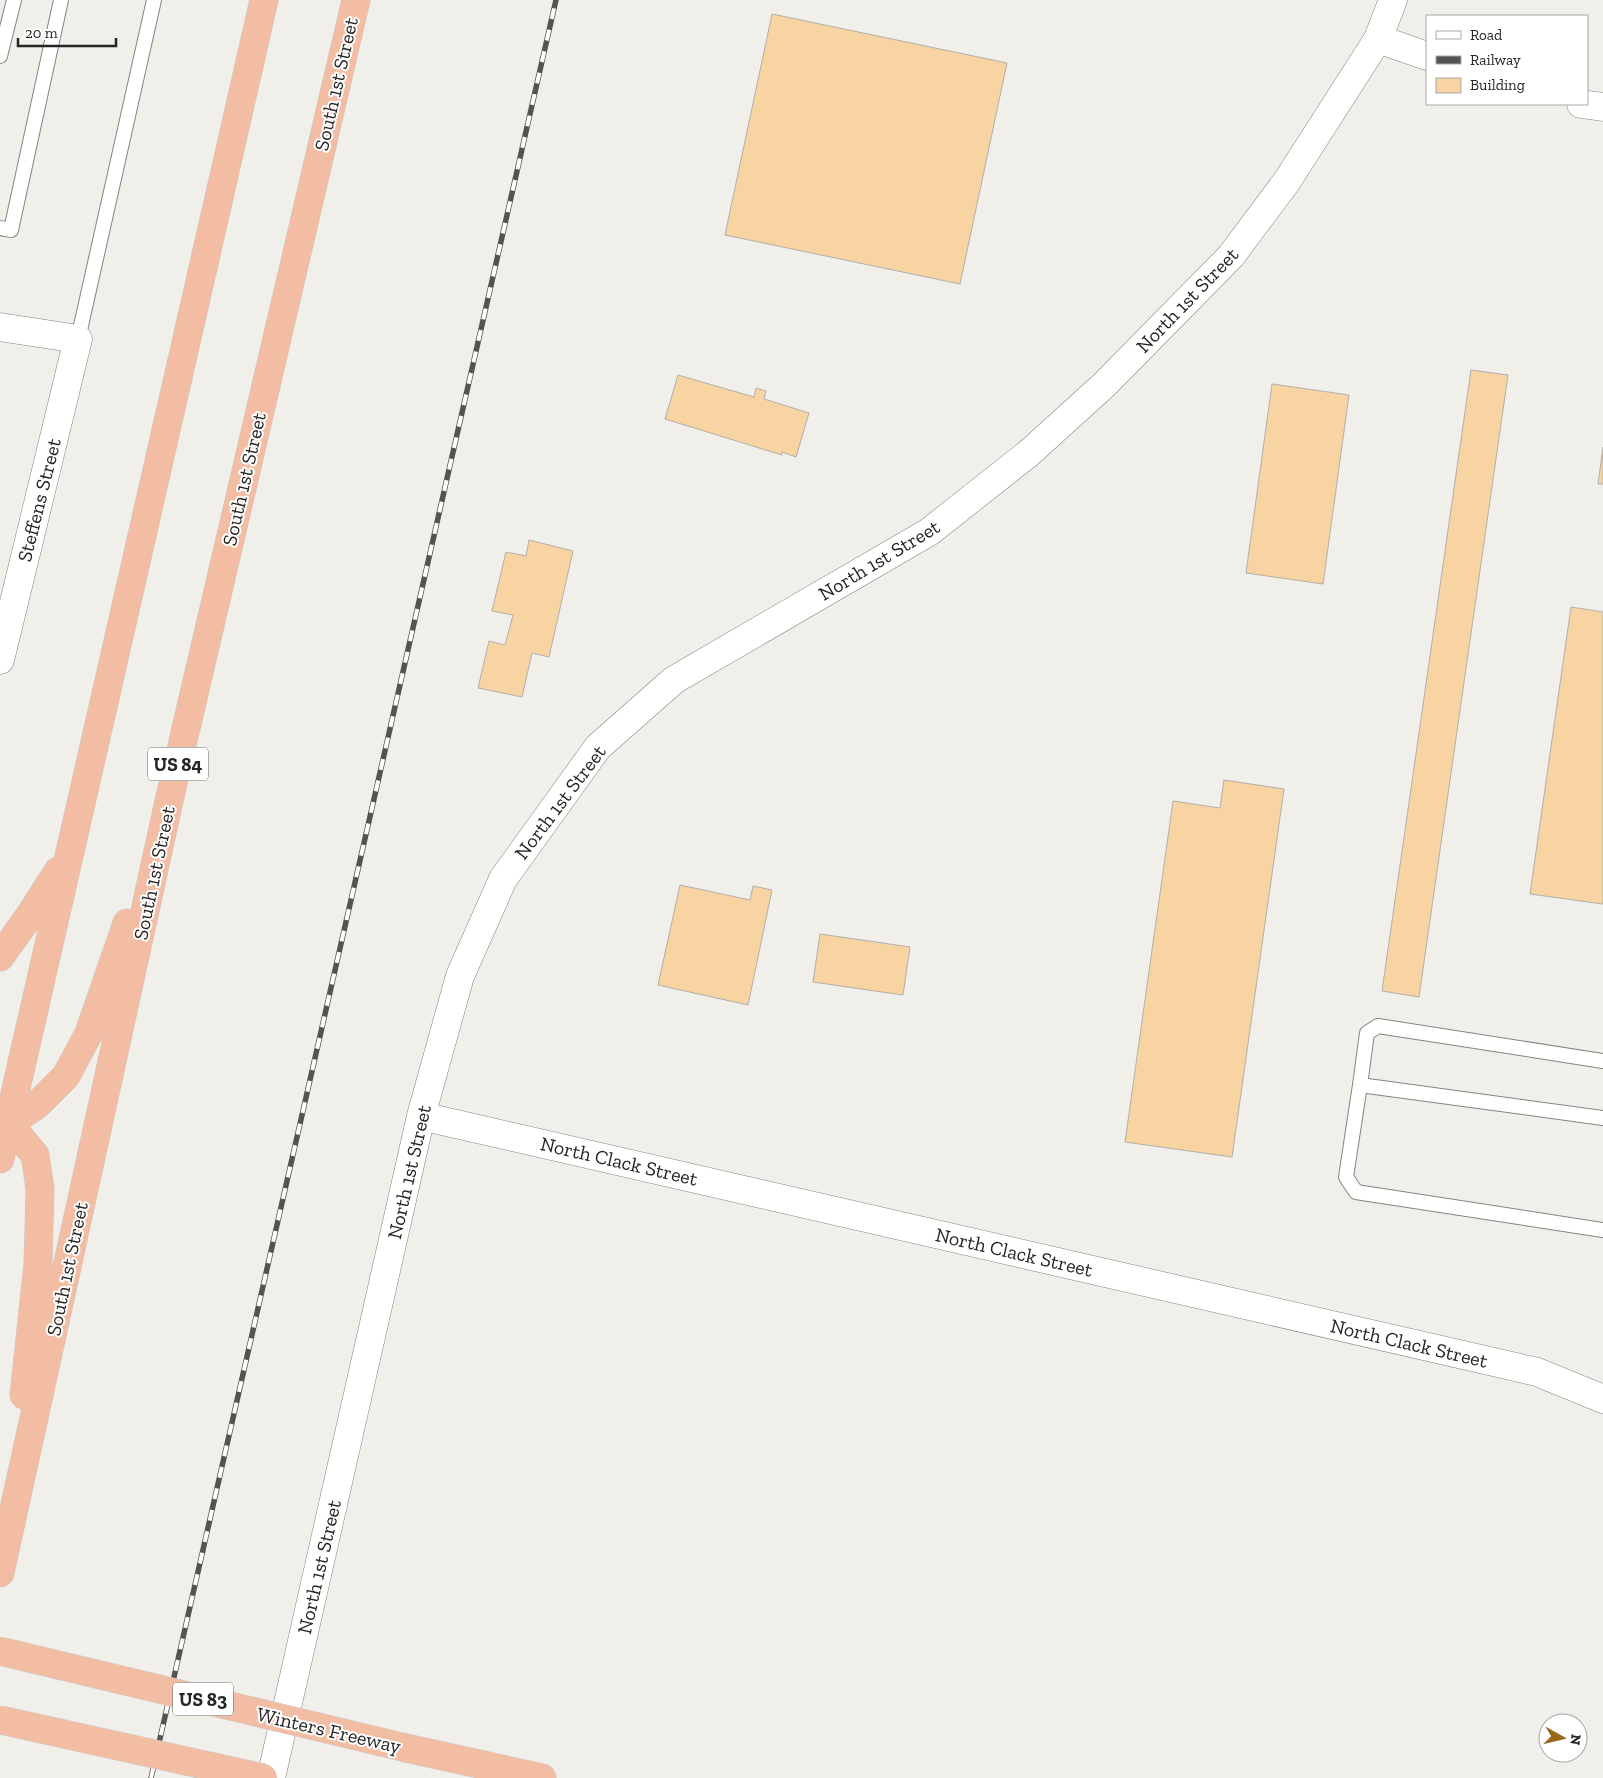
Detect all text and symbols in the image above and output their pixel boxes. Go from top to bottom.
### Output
street label: South 1st Street [309,14,363,153]
scale bar [18,15,115,47]
legend [1426,15,1588,105]
text: 20 m [25,24,58,42]
text: Road [1470,26,1503,44]
text: Railway [1470,51,1521,69]
text: Building [1470,76,1525,94]
street label: North 1st Street [1131,242,1244,358]
street label: South 1st Street [217,409,271,548]
street label: Steffens Street [12,435,66,564]
street label: North 1st Street [814,514,944,606]
street label: North 1st Street [509,740,611,864]
road number: US 84 [148,748,208,781]
street label: South 1st Street [128,803,180,942]
street label: North 1st Street [382,1102,436,1241]
street label: North Clack Street [538,1131,701,1191]
street label: South 1st Street [41,1199,93,1338]
street label: North Clack Street [933,1222,1096,1282]
street label: North Clack Street [1328,1313,1491,1373]
street label: North 1st Street [292,1497,346,1636]
road number: US 83 [173,1682,233,1716]
street label: Winters Freeway [255,1702,404,1758]
north arrow [1538,1713,1588,1763]
text: N [1566,1733,1585,1747]

